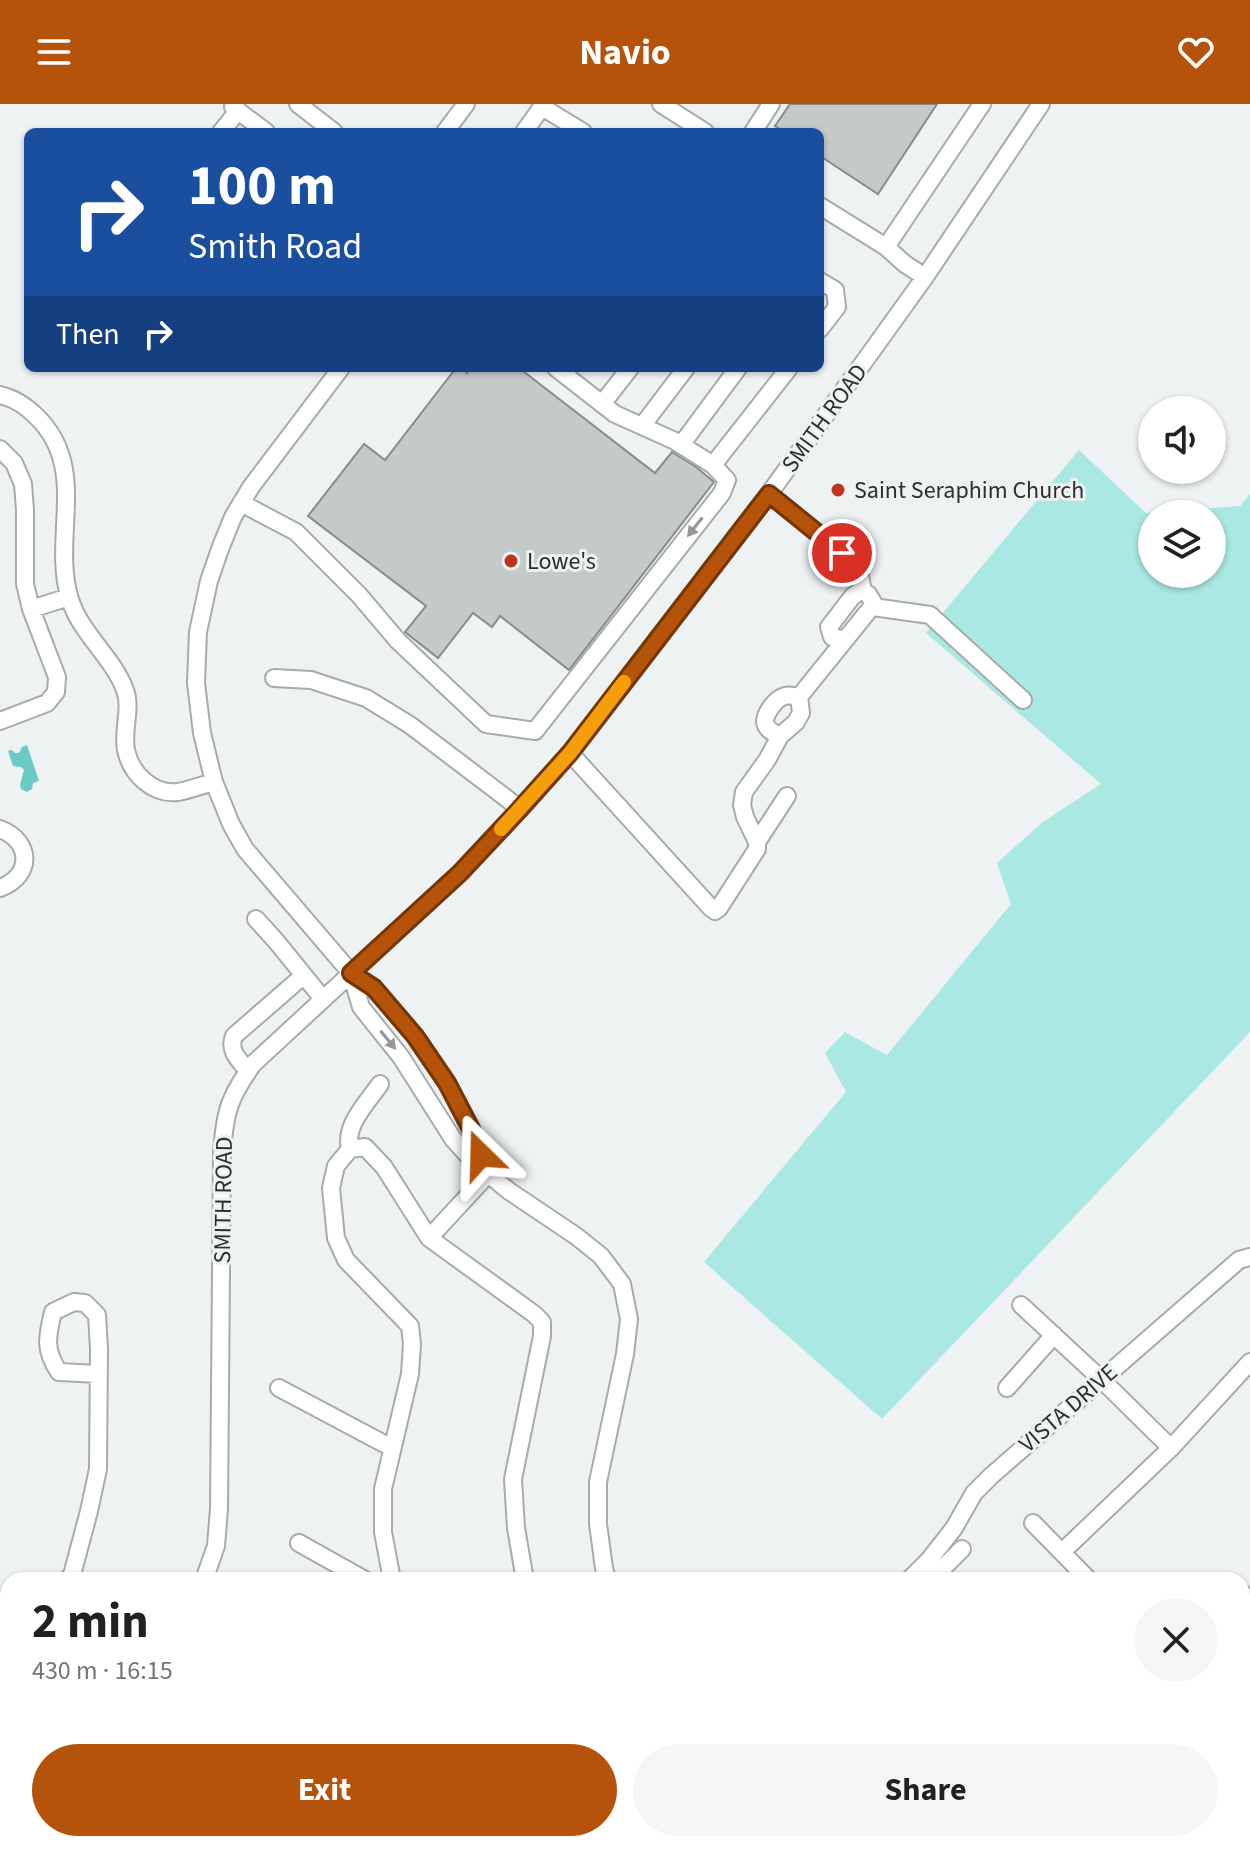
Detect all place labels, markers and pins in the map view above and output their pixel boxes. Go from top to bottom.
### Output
place label: Saint Seraphim Church [854,473,1084,508]
marker: Saint Seraphim Church [829,481,847,499]
pin [808,519,876,587]
place label: Lowe's [527,544,596,579]
marker: Lowe's [502,552,520,570]

